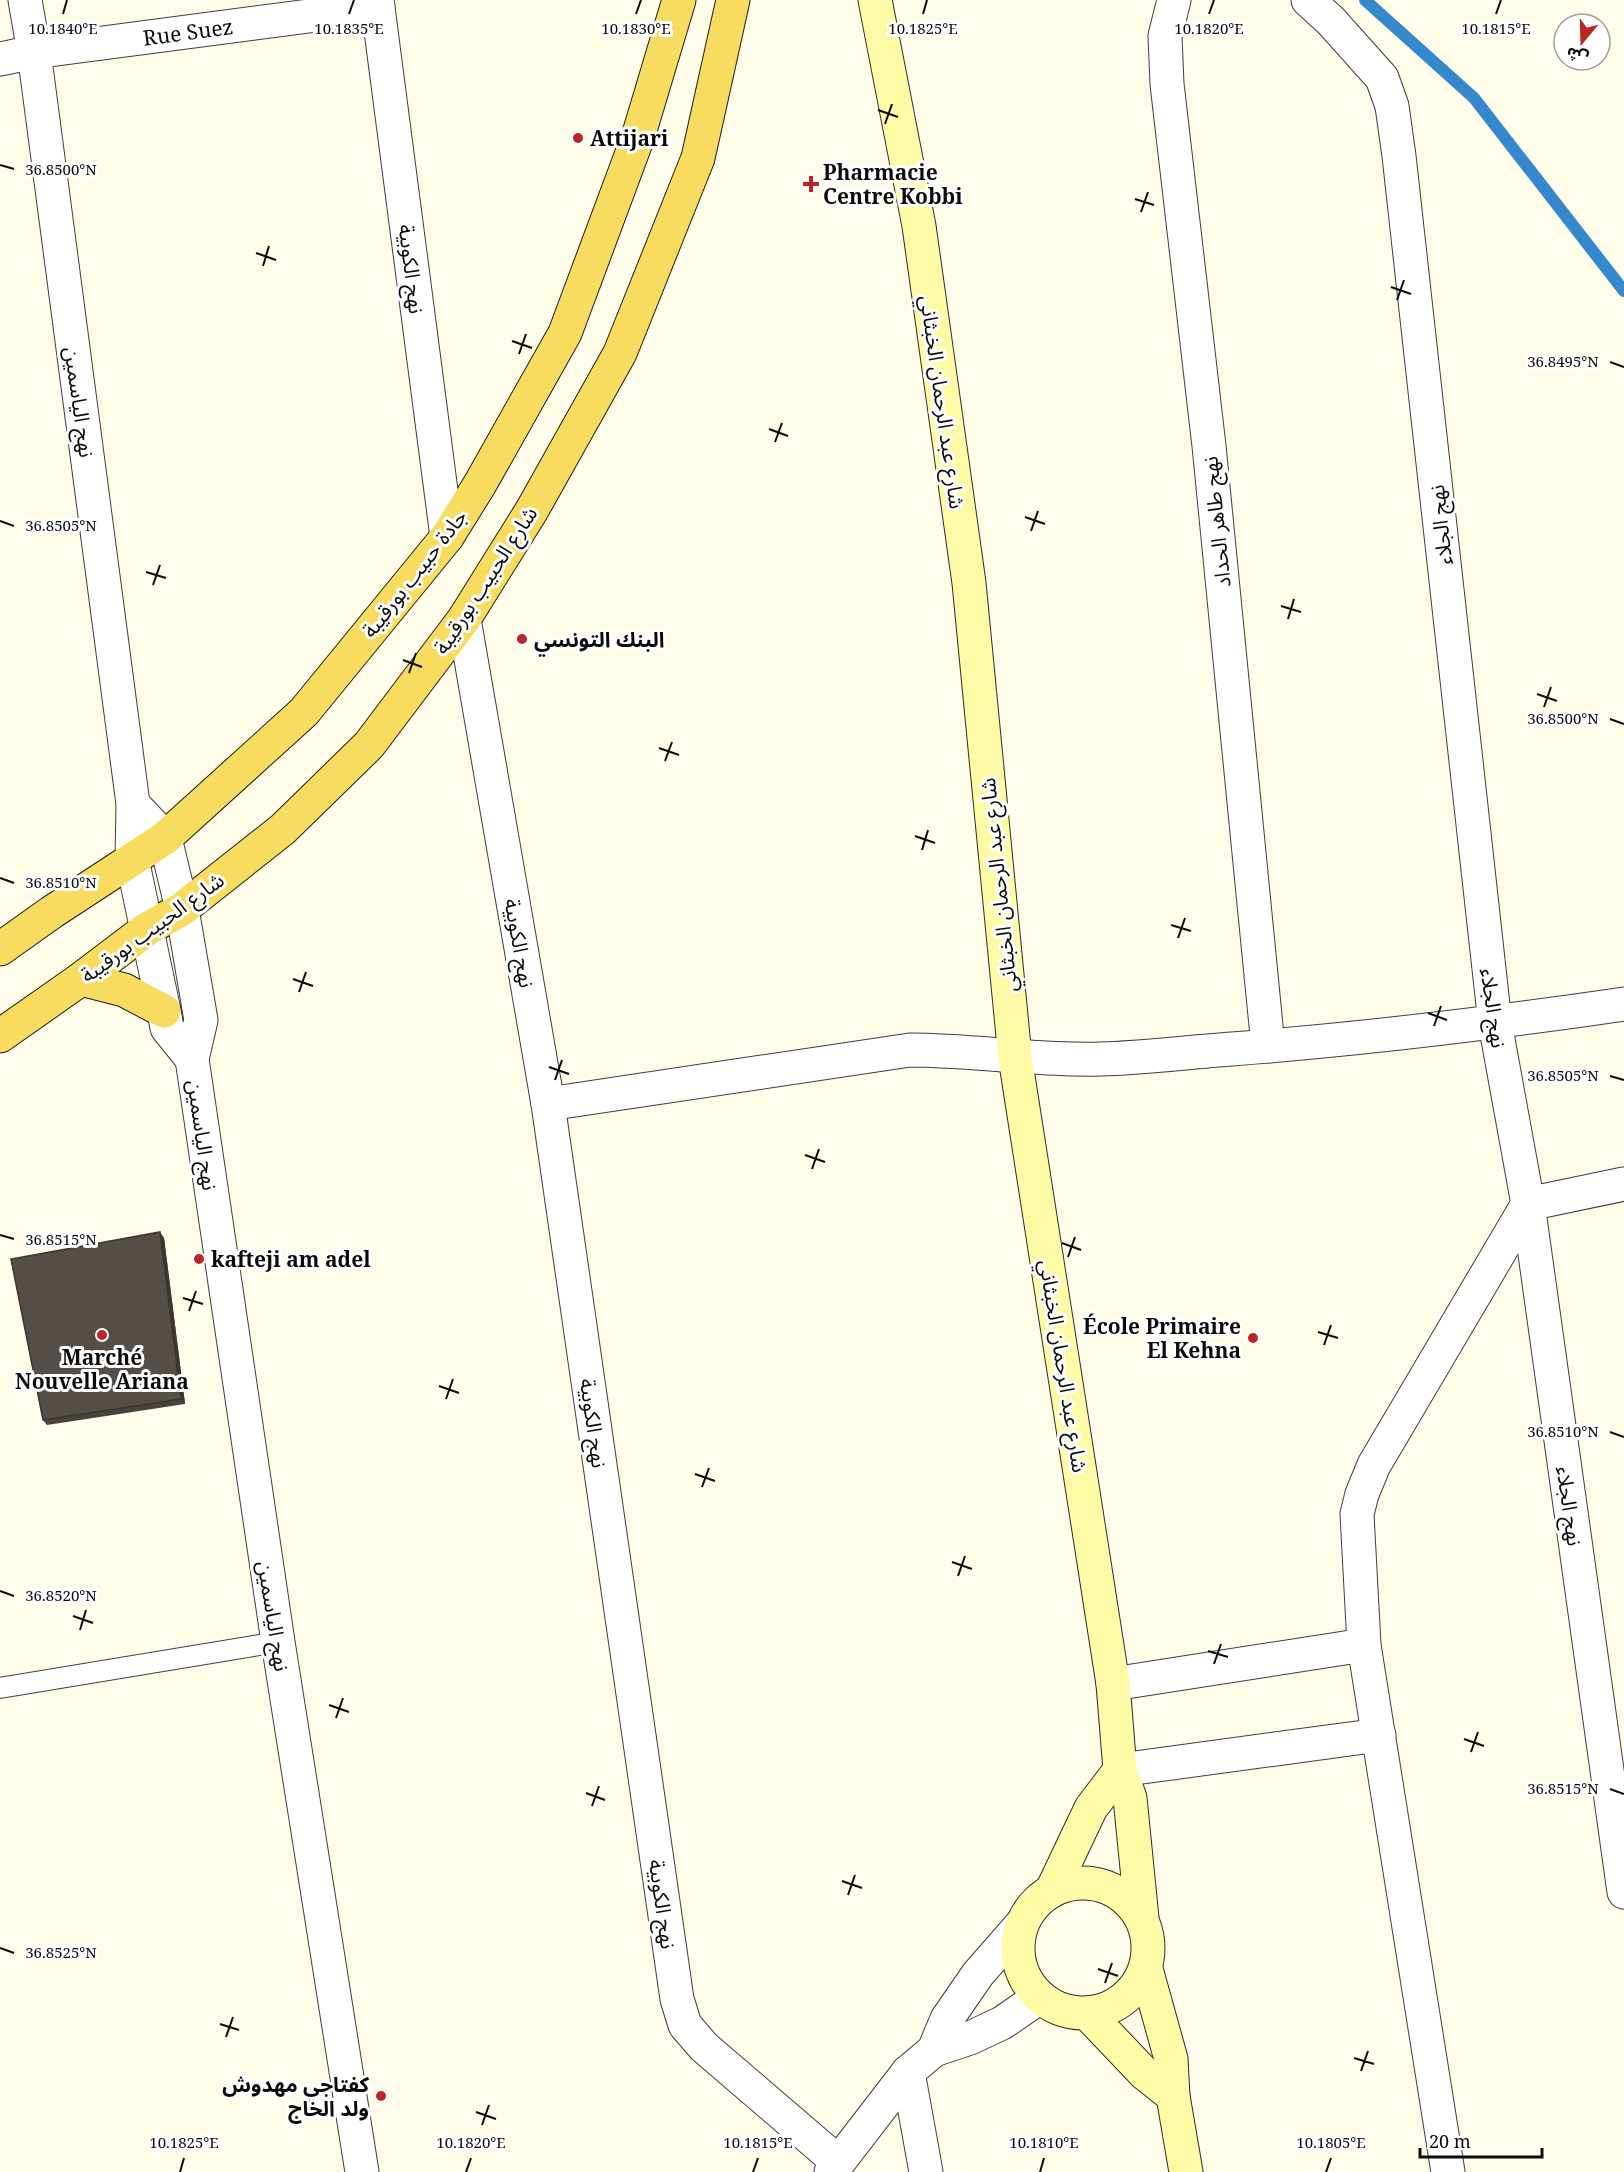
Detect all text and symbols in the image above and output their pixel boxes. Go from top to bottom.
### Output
street label: Rue Suez [141,12,235,52]
north arrow [1552,12,1612,72]
text: 10.1840°E [28,18,98,38]
text: 10.1835°E [314,18,384,38]
text: 10.1830°E [601,18,671,38]
text: 10.1825°E [888,18,958,38]
text: 10.1820°E [1174,18,1244,38]
text: 10.1815°E [1461,18,1531,38]
text: ش [1563,42,1591,70]
place label: Attijari [590,124,669,152]
marker: Attijari [571,131,585,145]
place label: Pharmacie Centre Kobbi [823,158,963,210]
text: 36.8500°N [25,159,97,179]
marker: Pharmacie Centre Kobbi [804,177,818,191]
street label: نهج الكوبية [391,223,431,316]
street label: شارع عبد الرحمان الخبثاني [911,293,972,511]
street label: نهج الياسمين [56,345,102,459]
text: 36.8495°N [1527,351,1599,371]
street label: نهج طاهر الحداد [1195,455,1239,589]
street label: نهج الجلاء [1422,483,1460,566]
street label: شارع الحبيب بورقيبة [427,501,545,660]
street label: جادة حبيب بورقيبة [355,503,473,643]
text: 36.8505°N [25,515,97,535]
place label: البنك التونسي [534,625,664,657]
marker: البنك التونسي [515,632,529,646]
text: 36.8500°N [1527,708,1599,728]
street label: شارع عبد الرحمان الخبثاني [973,776,1026,994]
street label: شارع الحبيب بورقيبة [75,865,231,990]
text: 36.8510°N [25,872,97,892]
street label: نهج الكوبية [496,896,542,990]
street label: نهج الجلاء [1473,966,1513,1050]
text: 36.8505°N [1527,1065,1599,1085]
street label: نهج الياسمين [179,1078,225,1192]
text: 36.8515°N [25,1229,97,1249]
place label: kafteji am adel [211,1245,371,1273]
marker: kafteji am adel [192,1252,206,1266]
street label: شارع عبد الرحمان الخبثاني [1030,1257,1095,1475]
place label: École Primaire El Kehna [1083,1312,1241,1364]
marker: Marché Nouvelle Ariana [95,1328,109,1342]
marker: École Primaire El Kehna [1246,1331,1260,1345]
place label: Marché Nouvelle Ariana [15,1343,189,1395]
street label: نهج الكوبية [572,1376,614,1470]
text: 36.8510°N [1527,1421,1599,1441]
street label: نهج الجلاء [1549,1464,1589,1548]
street label: نهج الياسمين [249,1559,297,1674]
text: 36.8520°N [25,1585,97,1605]
text: 36.8515°N [1527,1778,1599,1798]
street label: نهج الكوبية [641,1857,683,1951]
text: 36.8525°N [25,1942,97,1962]
place label: كفتاجي مهدوش ولد الخاج [222,2070,369,2124]
marker: كفتاجي مهدوش ولد الخاج [374,2089,388,2103]
scale bar [1420,2121,1542,2159]
text: 20 m [1429,2129,1471,2153]
text: 10.1825°E [149,2132,219,2152]
text: 10.1820°E [436,2132,506,2152]
text: 10.1815°E [723,2132,793,2152]
text: 10.1810°E [1009,2132,1079,2152]
text: 10.1805°E [1296,2132,1366,2152]

